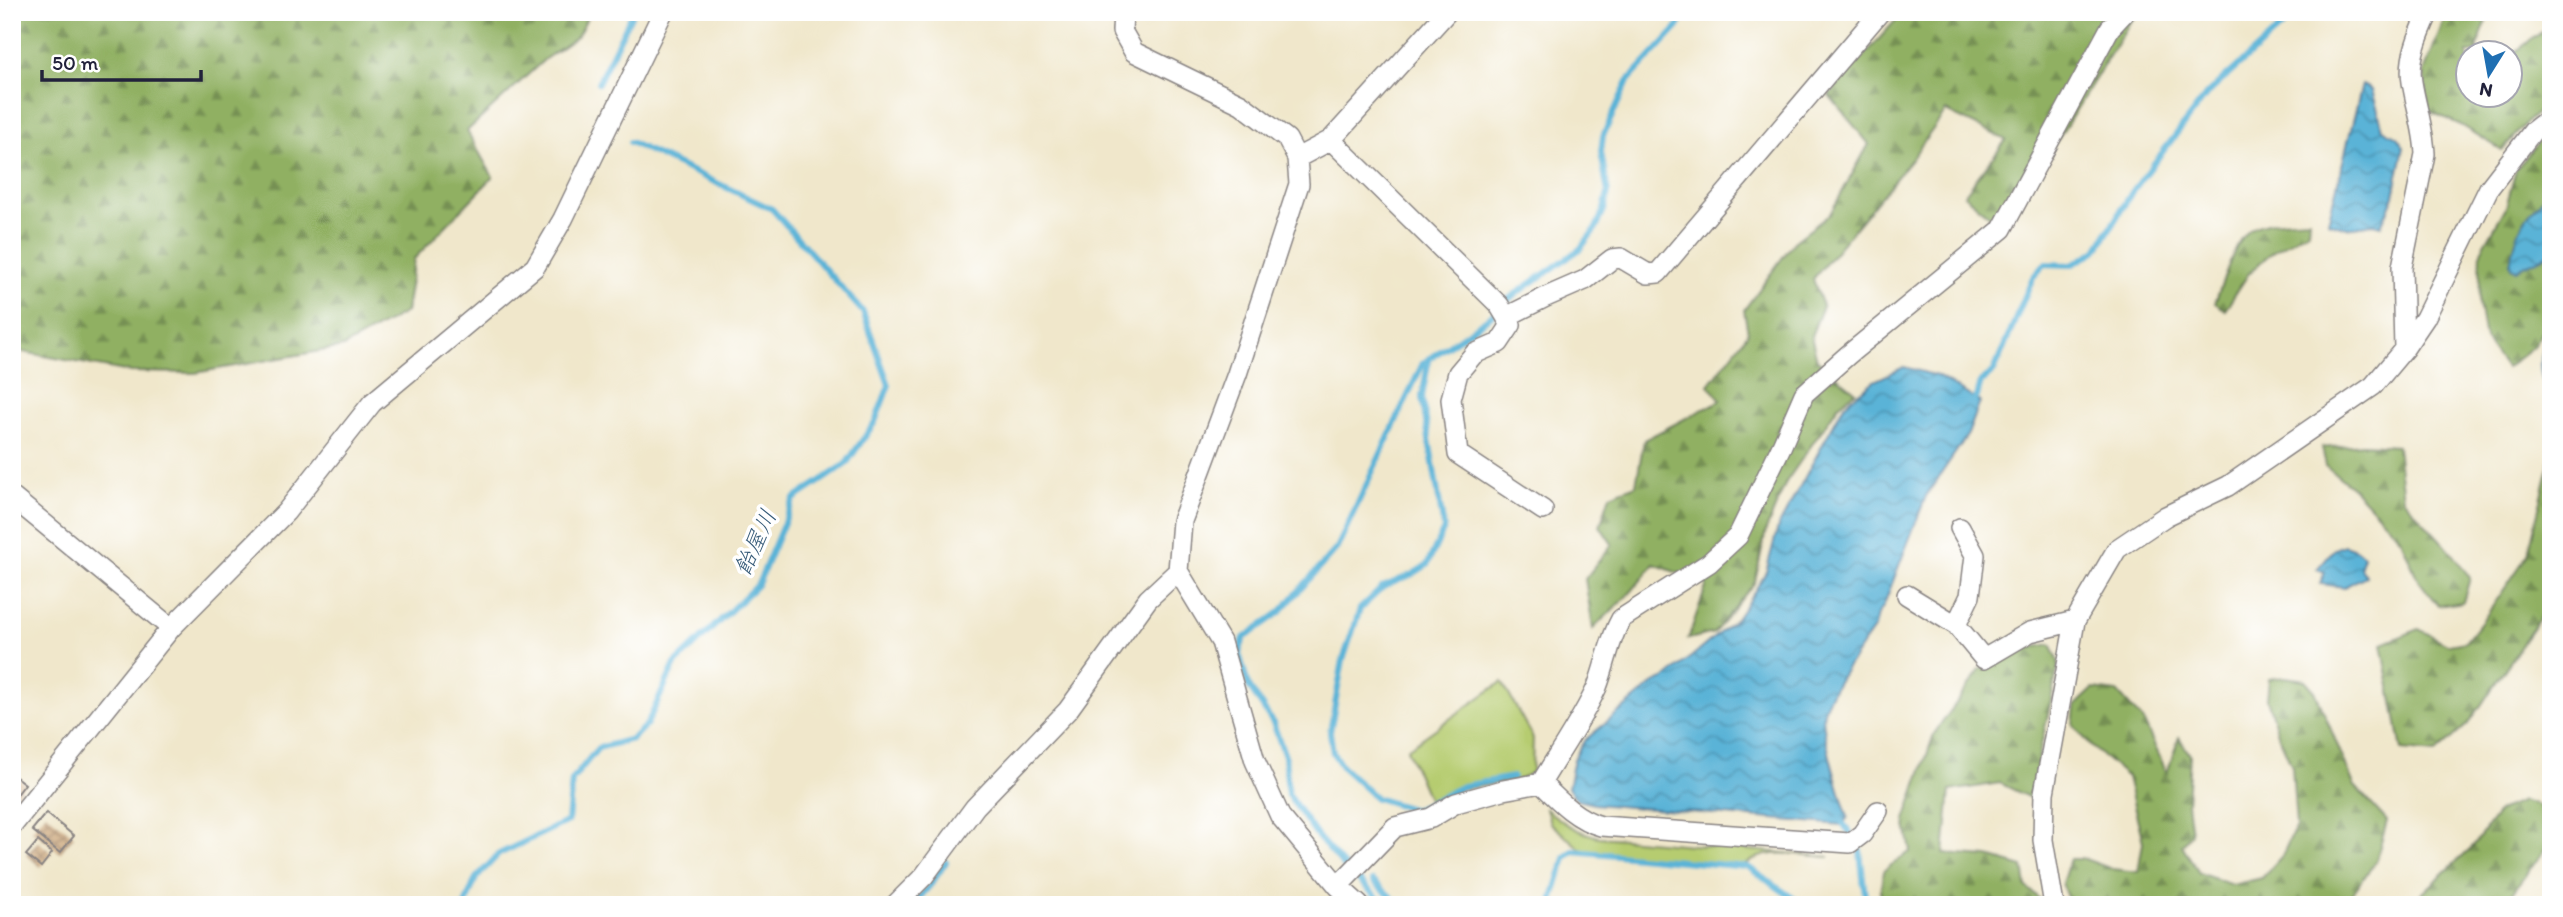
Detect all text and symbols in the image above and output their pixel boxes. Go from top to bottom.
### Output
scale bar [42,38,201,82]
north arrow [2454,38,2524,108]
text: 50 m [52,50,99,75]
text: N [2477,78,2494,103]
water label: 飴屋川 [728,505,782,579]

